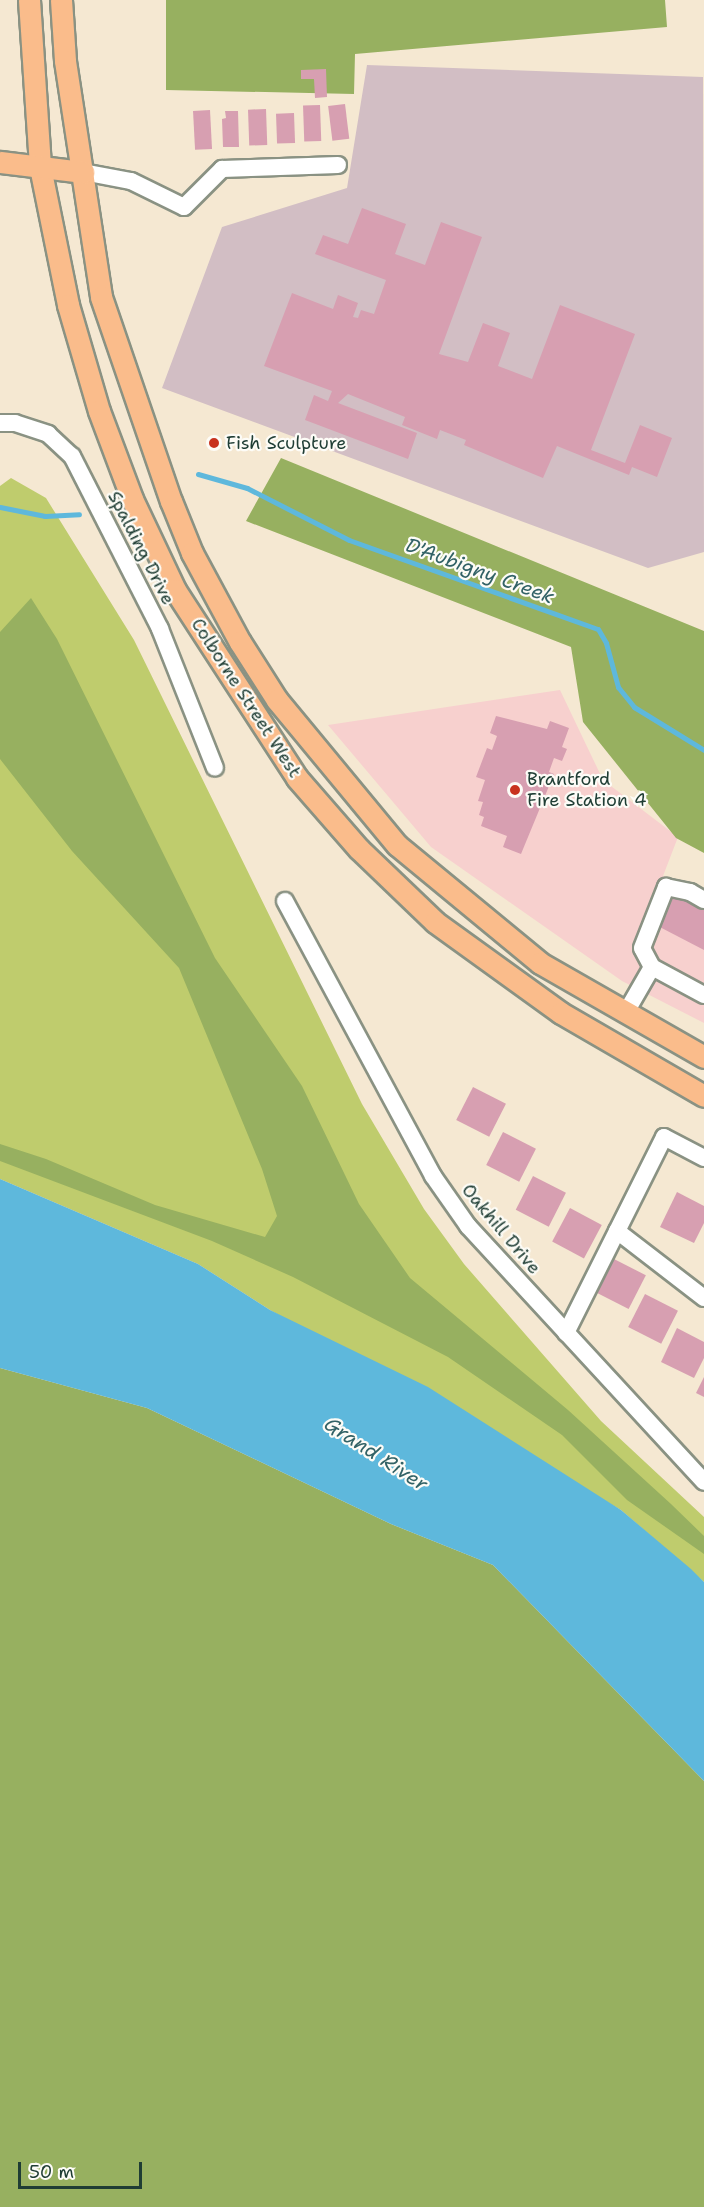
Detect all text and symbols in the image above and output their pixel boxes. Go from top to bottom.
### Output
place label: Fish Sculpture [226,432,346,454]
marker: Fish Sculpture [207,436,221,450]
street label: Spalding Drive [103,488,179,608]
water label: D'Aubigny Creek [402,533,558,609]
street label: Colborne Street West [186,614,306,782]
place label: Brantford Fire Station 4 [527,769,647,812]
marker: Brantford Fire Station 4 [508,783,522,797]
street label: Oakhill Drive [457,1180,545,1278]
water label: Grand River [320,1412,432,1496]
scale bar [21,2150,146,2188]
text: 50 m [29,2160,74,2184]

